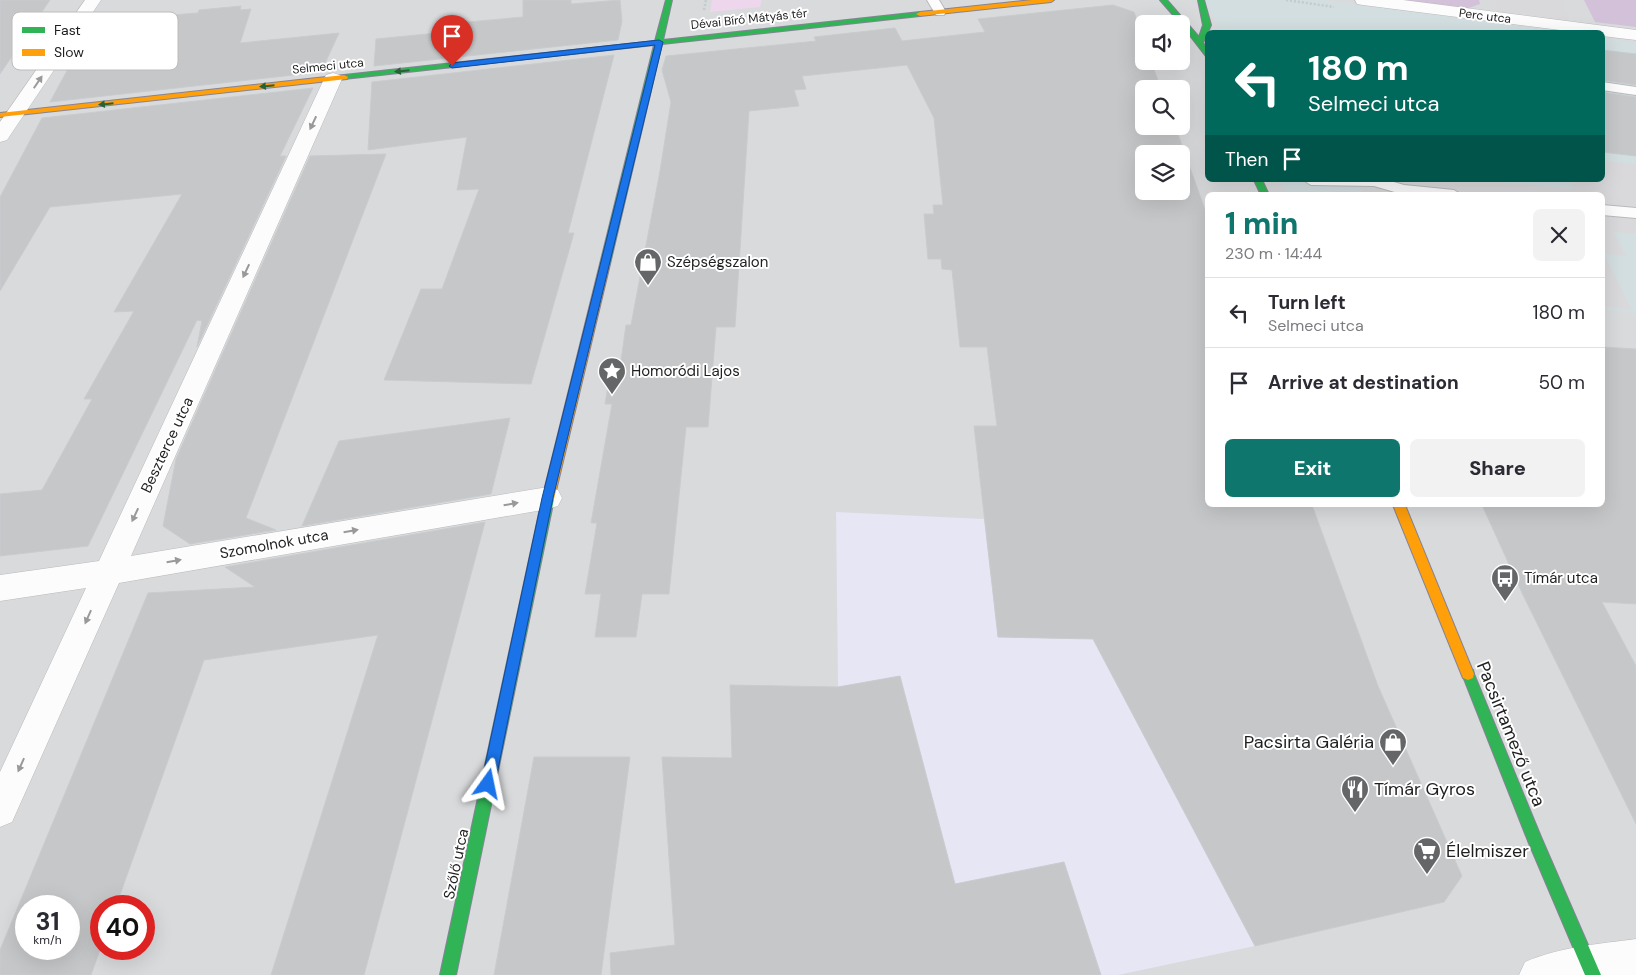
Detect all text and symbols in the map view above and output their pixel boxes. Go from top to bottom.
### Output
street label: Dévai Bíró Mátyás tér [690,5,809,33]
street label: Perc utca [1458,5,1512,27]
legend [12,12,178,70]
pin [431,15,473,66]
map controls [1135,15,1190,200]
button: sound [1135,15,1190,70]
text: Fast [54,21,81,39]
icon: arrive [438,22,466,50]
text: Slow [54,43,84,61]
text: 180 m [1308,45,1409,91]
icon: left [1225,50,1290,115]
street label: Selmeci utca [292,54,364,78]
one-way arrow [394,67,410,75]
one-way arrow [33,75,42,88]
button: search [1135,80,1190,135]
one-way arrow [259,82,275,90]
text: Selmeci utca [1308,89,1439,118]
one-way arrow [98,100,114,108]
one-way arrow [309,116,317,130]
button: layers [1135,145,1190,200]
icon: arrive [1278,145,1306,173]
text: Then [1225,147,1268,172]
text: 1 min [1225,204,1298,243]
button: close [1533,209,1585,261]
text: 230 m · 14:44 [1225,243,1322,264]
shop icon: Szépségszalon [633,247,663,286]
place label: Szépségszalon [667,252,768,272]
one-way arrow [241,264,249,278]
text: Turn left [1268,290,1346,315]
icon: left [1225,299,1253,327]
text: 180 m [1533,300,1585,325]
text: Selmeci utca [1268,315,1364,336]
place icon: Homoródi Lajos [597,356,627,395]
place label: Homoródi Lajos [631,361,740,381]
icon: arrive [1225,369,1253,397]
text: Arrive at destination [1268,370,1459,395]
text: 50 m [1538,370,1585,395]
street label: Beszterce utca [136,394,198,496]
button: Exit [1225,439,1400,497]
button: Share [1410,439,1585,497]
one-way arrow [504,500,520,508]
one-way arrow [130,508,138,522]
street label: Szomolnok utca [218,525,330,563]
one-way arrow [344,527,360,535]
one-way arrow [166,557,182,565]
bus stop icon: Tímár utca [1490,563,1520,602]
place label: Tímár utca [1524,568,1598,588]
one-way arrow [84,610,92,624]
street label: Pacsirtamező utca [1471,658,1551,810]
shop icon: Pacsirta Galéria [1378,727,1408,766]
place label: Pacsirta Galéria [1244,730,1374,754]
position arrow [461,757,513,809]
one-way arrow [16,758,24,772]
restaurant icon: Tímár Gyros [1340,774,1370,813]
place label: Tímár Gyros [1374,777,1475,801]
street label: Szőlő utca [439,827,473,901]
supermarket icon: Élelmiszer [1412,836,1442,875]
place label: Élelmiszer [1446,839,1529,863]
speed limit sign: 40 [90,895,155,960]
text: 31 [35,905,59,938]
text: km/h [33,932,62,948]

